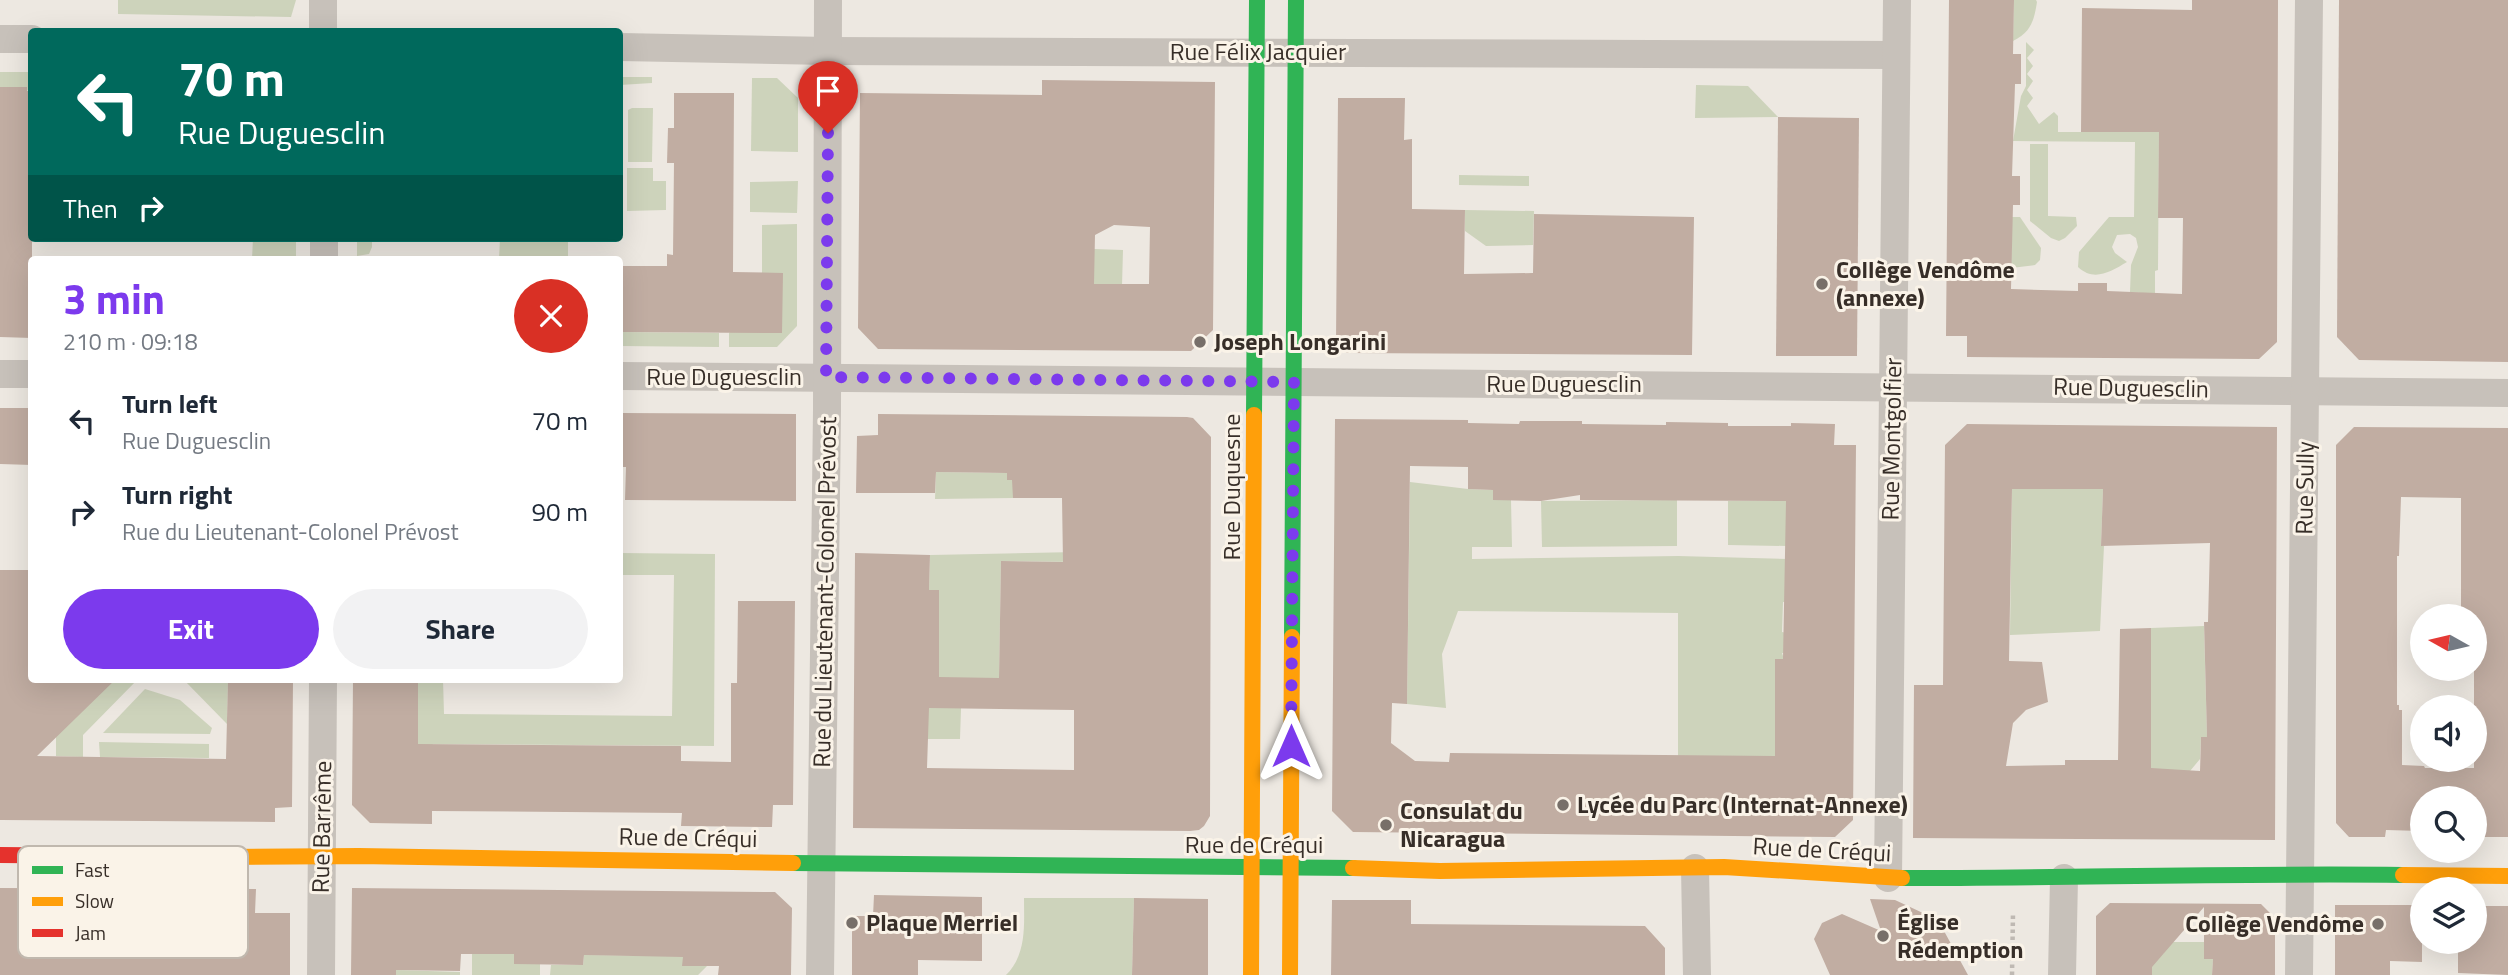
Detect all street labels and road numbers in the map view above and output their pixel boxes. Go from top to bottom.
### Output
street label: Rue Félix Jacquier [1170,33,1346,69]
street label: Rue Montgolfier [1872,357,1910,521]
street label: Rue Duguesclin [646,358,802,394]
street label: Rue Duguesclin [1486,365,1642,401]
street label: Rue Duguesclin [2053,368,2209,406]
street label: Rue Duquesne [1213,414,1249,560]
street label: Rue du Lieutenant-Colonel Prévost [803,416,845,768]
street label: Rue Sully [2285,441,2323,535]
street label: Rue Barrême [302,761,340,893]
street label: Rue de Créqui [618,818,758,856]
street label: Rue de Créqui [1185,826,1323,862]
street label: Rue de Créqui [1752,827,1892,871]

